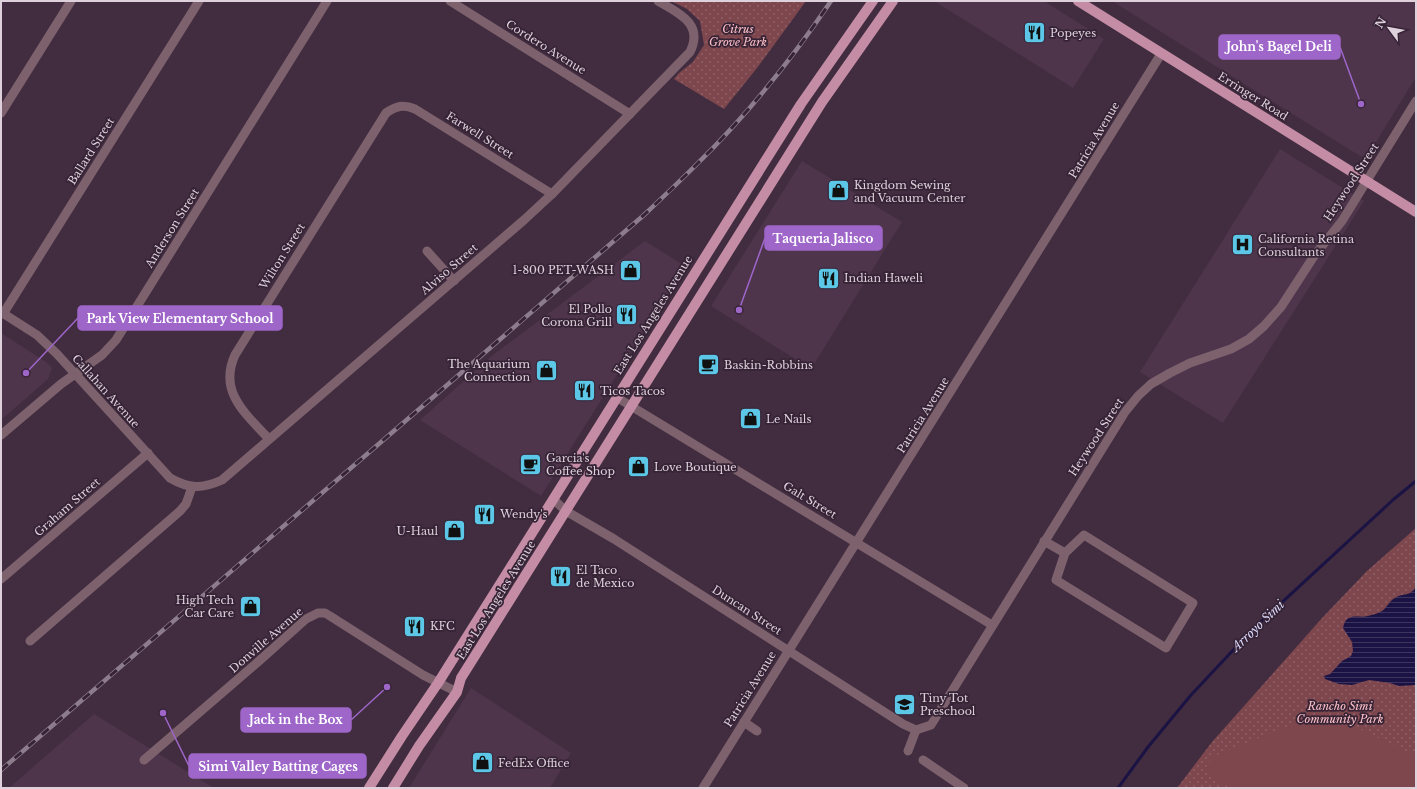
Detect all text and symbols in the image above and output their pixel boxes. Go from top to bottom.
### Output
north arrow [1369,8,1409,48]
text: N [1372,14,1390,31]
street label: Cordero Avenue [503,17,589,77]
restaurant icon: Popeyes [1021,20,1047,46]
park label: Citrus Grove Park [709,22,767,49]
place label: Popeyes [1050,26,1096,40]
callout: John's Bagel Deli [1219,35,1340,59]
text: John's Bagel Deli [1223,39,1332,54]
street label: Erringer Road [1215,69,1291,123]
street label: Patricia Avenue [1066,99,1122,181]
street label: Farwell Street [444,109,517,162]
street label: Ballard Street [65,114,118,187]
street label: Heywood Street [1321,140,1382,224]
shop icon: Kingdom Sewing and Vacuum Center [825,178,851,204]
place label: Kingdom Sewing and Vacuum Center [854,178,966,205]
street label: Anderson Street [141,185,203,271]
street label: Wilton Street [256,220,308,293]
callout: Taqueria Jalisco [765,226,882,250]
text: Taqueria Jalisco [773,231,873,246]
hospital icon: California Retina Consultants [1229,232,1255,258]
place label: California Retina Consultants [1258,232,1355,259]
street label: Alviso Street [417,240,481,298]
street label: East Los Angeles Avenue [611,253,695,377]
shop icon: 1-800 PET-WASH [617,257,643,283]
place label: 1-800 PET-WASH [512,263,614,277]
restaurant icon: Indian Haweli [815,265,841,291]
place label: Indian Haweli [844,271,923,285]
place label: El Pollo Corona Grill [541,302,612,329]
restaurant icon: El Pollo Corona Grill [614,302,640,328]
callout: Park View Elementary School [78,306,282,330]
text: Park View Elementary School [87,311,274,326]
street label: Callahan Avenue [69,351,143,431]
cafe icon: Baskin-Robbins [696,352,722,378]
place label: The Aquarium Connection [447,357,530,384]
shop icon: The Aquarium Connection [533,357,559,383]
place label: Baskin-Robbins [724,358,813,372]
street label: Patricia Avenue [894,374,952,456]
restaurant icon: Ticos Tacos [572,378,598,404]
place label: Ticos Tacos [600,384,665,398]
street label: Heywood Street [1066,395,1127,479]
shop icon: Le Nails [737,406,763,432]
place label: Le Nails [766,412,811,426]
cafe icon: Garcia's Coffee Shop [517,451,543,477]
place label: Garcia's Coffee Shop [546,451,615,478]
shop icon: Love Boutique [625,454,651,480]
place label: Love Boutique [654,460,737,474]
street label: Graham Street [31,474,103,539]
street label: Galt Street [781,479,840,522]
restaurant icon: Wendy's [472,501,498,527]
place label: Wendy's [499,507,548,521]
shop icon: U-Haul [441,518,467,544]
place label: U-Haul [396,524,438,538]
street label: East Los Angeles Avenue [454,538,538,662]
restaurant icon: El Taco de Mexico [547,563,573,589]
place label: El Taco de Mexico [576,563,634,590]
street label: Duncan Street [709,582,785,638]
place label: High Tech Car Care [176,593,234,620]
shop icon: High Tech Car Care [237,593,263,619]
water label: Arroyo Simi [1227,596,1288,656]
street label: Donville Avenue [226,604,306,676]
restaurant icon: KFC [401,613,427,639]
place label: KFC [430,619,455,633]
street label: Patricia Avenue [721,648,779,730]
school or university icon: Tiny Tot Preschool [891,691,917,717]
place label: Tiny Tot Preschool [920,691,976,718]
park label: Rancho Simi Community Park [1297,699,1384,726]
callout: Jack in the Box [241,708,351,732]
text: Jack in the Box [246,712,343,727]
shop icon: FedEx Office [469,750,495,776]
callout: Simi Valley Batting Cages [189,754,366,778]
place label: FedEx Office [498,756,570,770]
text: Simi Valley Batting Cages [198,759,358,774]

